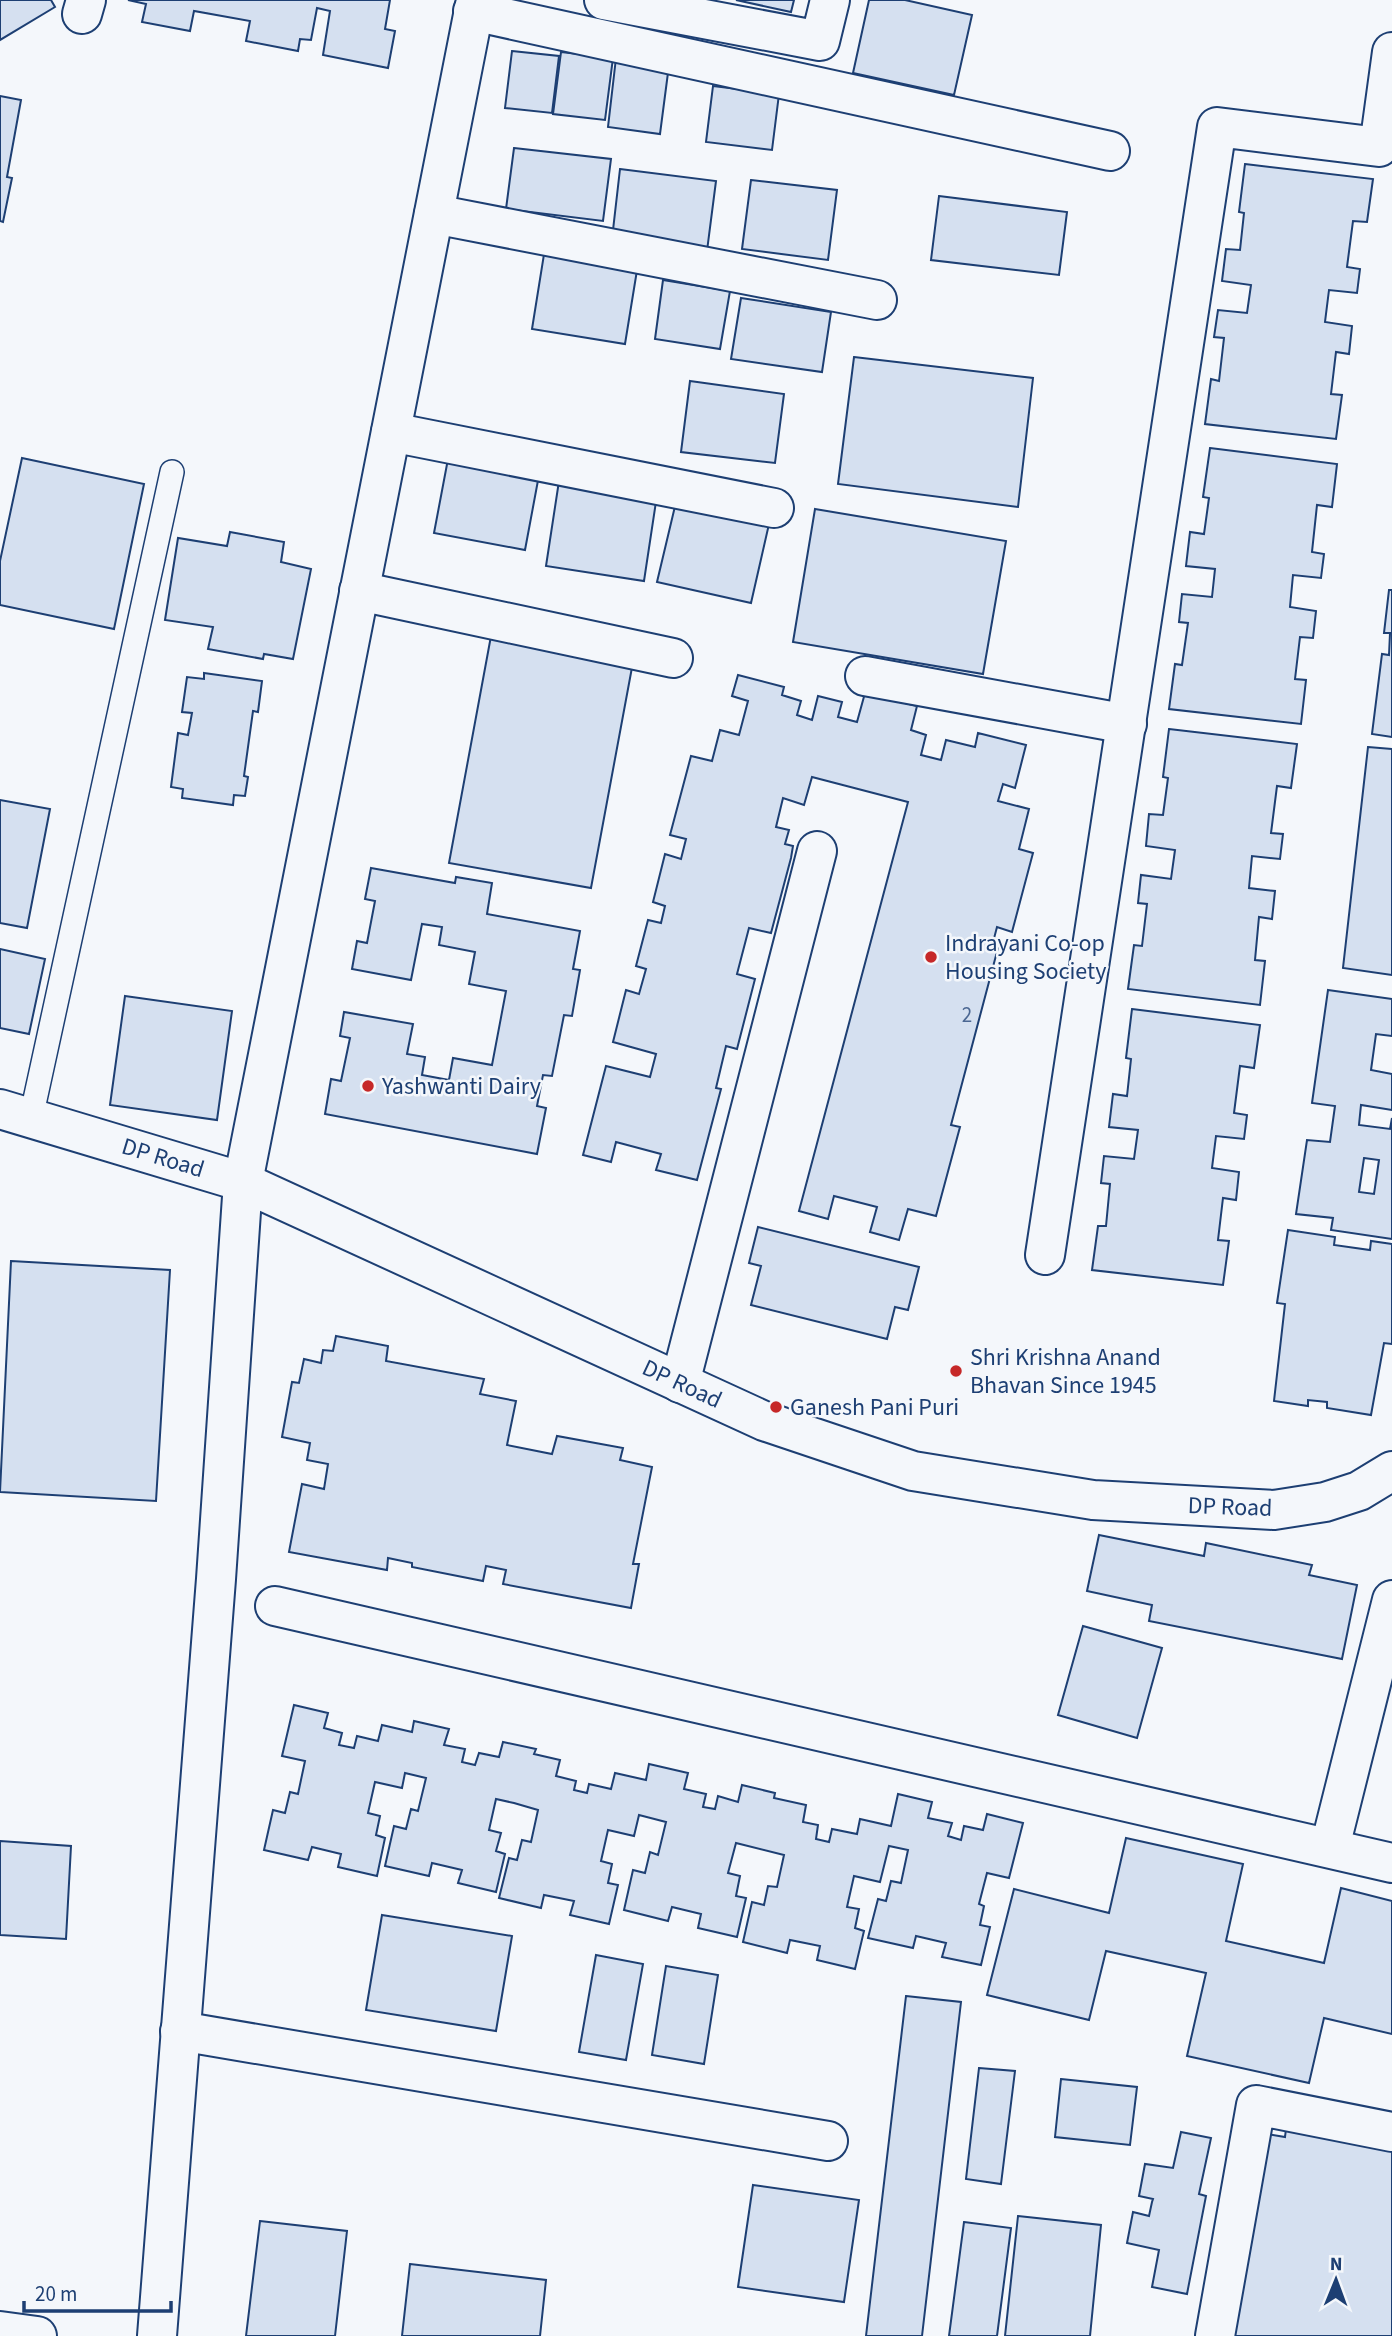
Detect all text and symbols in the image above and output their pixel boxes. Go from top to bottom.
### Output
place label: Indrayani Co-op Housing Society [945,926,1106,989]
marker: Indrayani Co-op Housing Society [923,949,939,965]
house number: 2 [962,1000,972,1030]
place label: Yashwanti Dairy [381,1069,541,1104]
marker: Yashwanti Dairy [360,1078,376,1094]
street label: DP Road [117,1129,209,1187]
place label: Shri Krishna Anand Bhavan Since 1945 [970,1340,1161,1403]
street label: DP Road [636,1350,728,1418]
marker: Shri Krishna Anand Bhavan Since 1945 [948,1363,964,1379]
place label: Ganesh Pani Puri [790,1390,959,1425]
marker: Ganesh Pani Puri [768,1399,784,1415]
street label: DP Road [1187,1488,1273,1526]
north arrow [1301,2245,1371,2315]
text: N [1330,2251,1343,2278]
scale bar [24,2270,172,2314]
text: 20 m [35,2279,77,2309]

